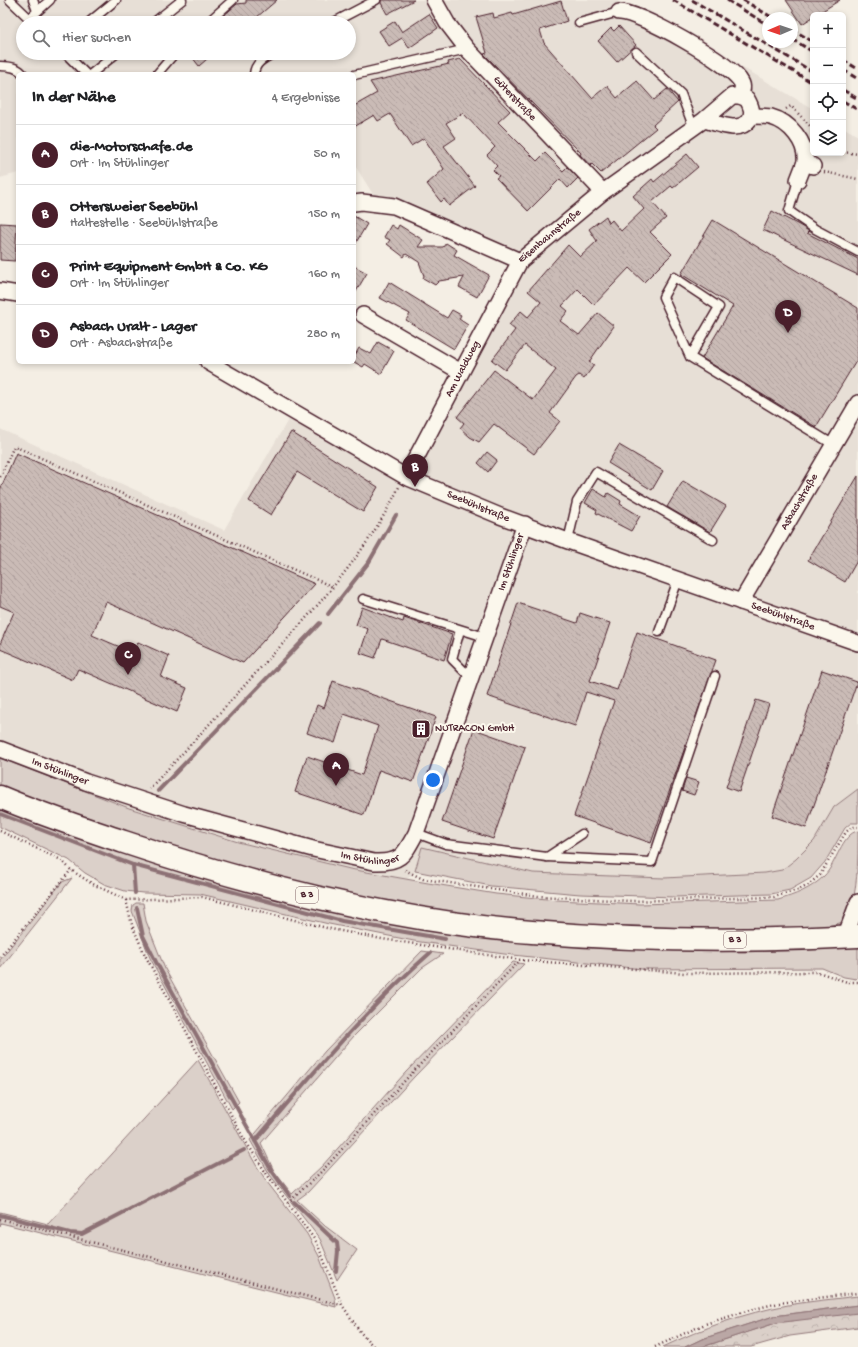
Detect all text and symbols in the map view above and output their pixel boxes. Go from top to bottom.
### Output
north arrow [762,12,798,48]
map controls [810,12,846,156]
button: + [810,12,846,48]
search box [16,16,356,60]
icon: search [30,27,52,49]
text: Hier suchen [62,29,131,47]
button: − [810,48,846,84]
street label: Güterstraße [490,74,539,124]
button: locate [810,84,846,120]
text: In der Nähe [32,88,115,108]
text: 4 Ergebnisse [272,91,340,106]
button: layers [810,120,846,156]
text: die-Motorschafe.de [70,138,192,156]
text: A [41,147,49,162]
text: 50 m [313,147,340,162]
text: Ort · Im Stühlinger [70,156,168,171]
text: Ottersweier Seebühl [70,198,198,216]
street label: Eisenbahnstraße [516,206,584,266]
text: B [42,207,48,222]
text: 150 m [308,207,340,222]
text: Haltestelle · Seebühlstraße [70,216,218,231]
text: Print Equipment GmbH & Co. KG [70,258,267,276]
text: C [41,267,49,282]
text: 160 m [308,267,340,282]
text: Ort · Im Stühlinger [70,276,168,291]
pin: D [775,300,801,333]
text: Asbach Uralt - Lager [70,318,196,336]
text: D [41,327,49,342]
text: 280 m [307,327,340,342]
text: Ort · Asbachstraße [70,336,172,351]
street label: Am Waldweg [443,339,483,399]
pin: B [402,454,428,487]
street label: Asbachstraße [779,471,821,532]
street label: Seebühlstraße [445,489,511,525]
street label: Im Stühlinger [496,531,527,593]
street label: Seebühlstraße [749,600,817,633]
pin: C [115,642,141,675]
building icon: NUTRACON GmbH [410,718,432,740]
place label: NUTRACON GmbH [435,723,515,735]
pin: A [323,753,349,786]
street label: Im Stühlinger [30,756,91,789]
your location [423,770,443,790]
street label: Im Stühlinger [339,849,403,868]
road number: B 3 [296,887,318,903]
road number: B 3 [724,932,746,948]

